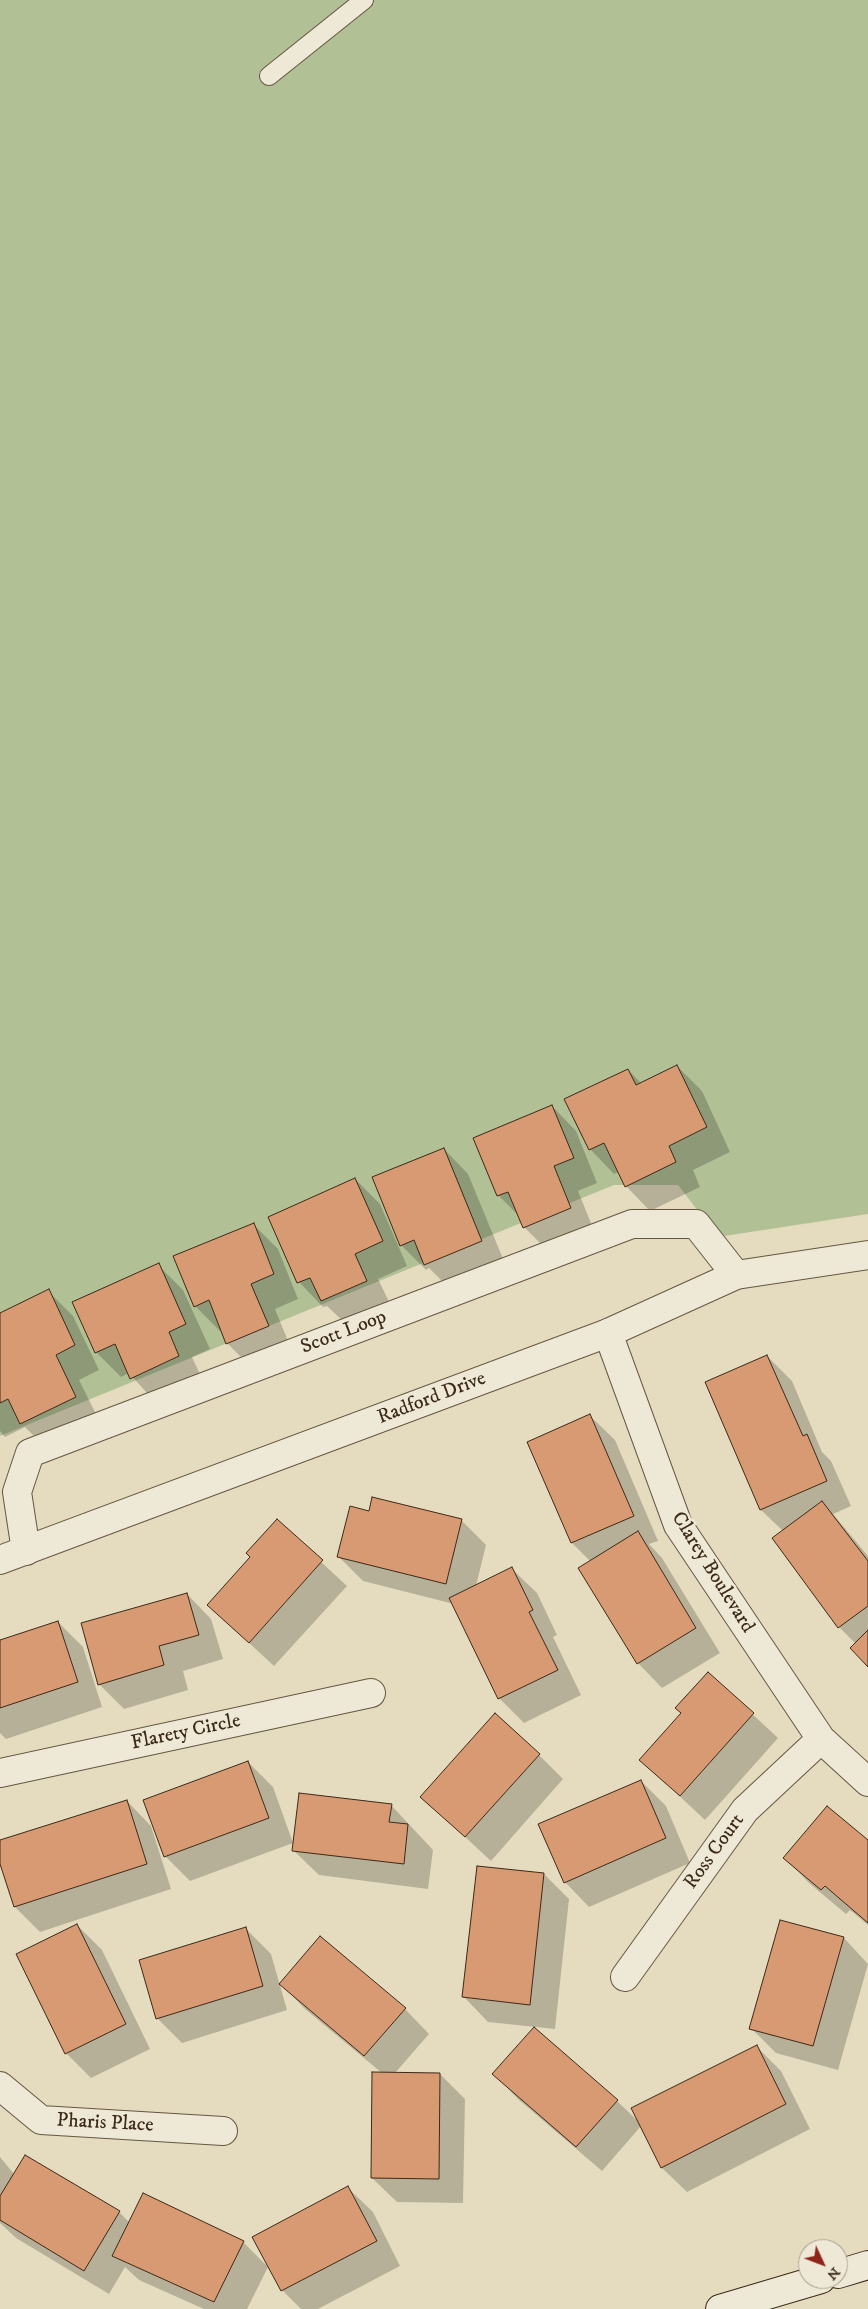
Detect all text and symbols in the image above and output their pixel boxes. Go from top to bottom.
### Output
street label: Scott Loop [298,1306,390,1360]
street label: Radford Drive [375,1367,489,1431]
street label: Clarey Boulevard [665,1508,759,1638]
street label: Flarety Circle [129,1710,243,1756]
street label: Ross Court [680,1810,750,1894]
street label: Pharis Place [56,2109,154,2139]
north arrow [798,2239,848,2289]
text: N [823,2263,844,2284]

